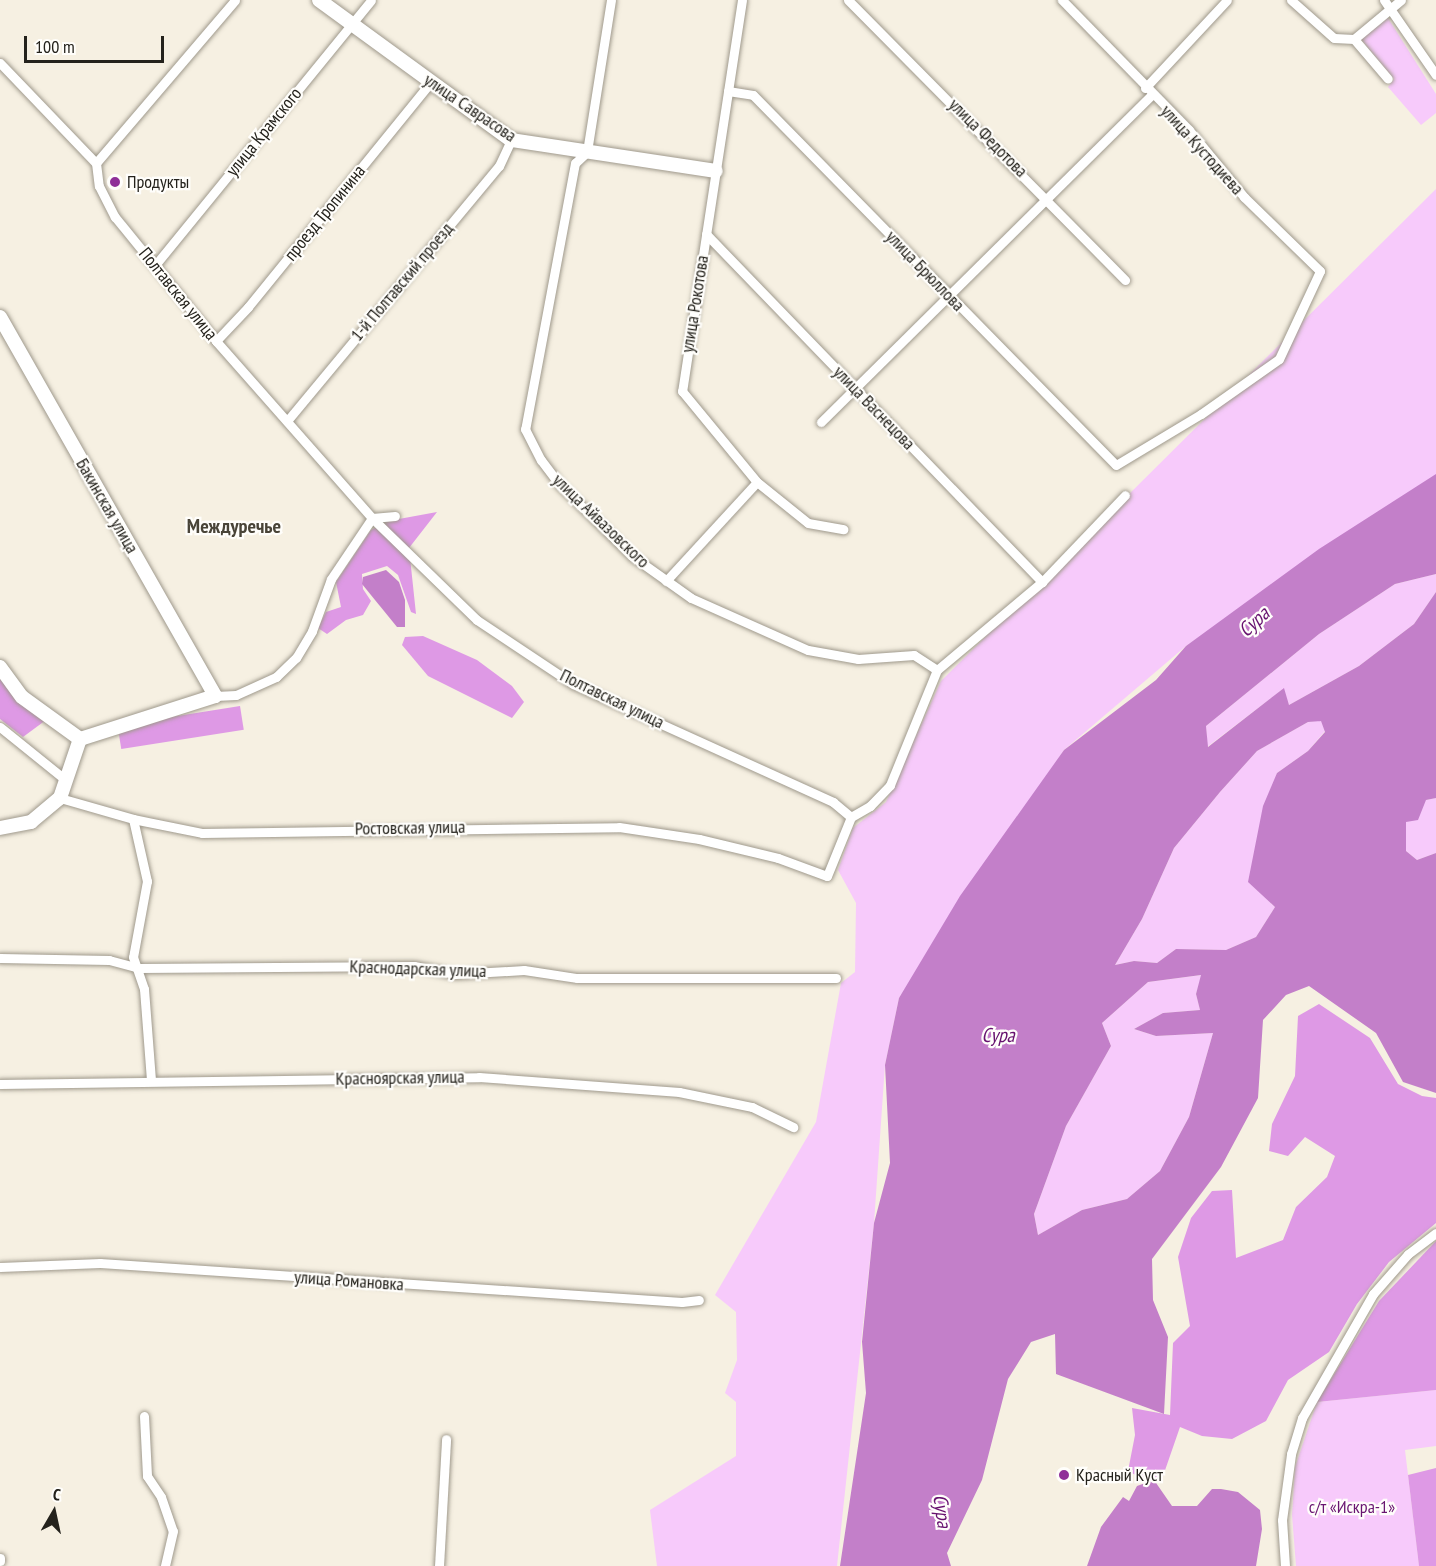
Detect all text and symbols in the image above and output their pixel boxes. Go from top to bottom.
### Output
scale bar [27,24,166,62]
text: 100 m [35,35,75,58]
street label: улица Саврасова [420,69,520,147]
street label: улица Крамского [222,83,306,181]
street label: улица Федотова [944,94,1032,182]
street label: улица Кустодиева [1156,101,1248,199]
street label: проезд Тропинина [280,161,370,265]
place label: Продукты [127,171,189,193]
marker: Продукты [108,175,122,189]
street label: 1-й Полтавский проезд [346,218,458,346]
street label: улица Брюллова [881,226,969,316]
street label: Полтавская улица [134,243,222,345]
street label: улица Рокотова [677,254,713,354]
street label: улица Васнецова [829,362,919,454]
street label: Бакинская улица [71,455,143,557]
street label: улица Айвазовского [548,469,654,573]
district label: Междуречье [187,514,281,538]
water label: Сура [1234,602,1274,642]
street label: Полтавская улица [556,665,668,733]
street label: Ростовская улица [355,816,465,840]
street label: Краснодарская улица [349,956,487,982]
water label: Сура [981,1023,1015,1047]
street label: Красноярская улица [335,1066,465,1090]
street label: улица Романовка [294,1266,404,1296]
place label: Красный Куст [1076,1464,1163,1486]
marker: Красный Куст [1057,1468,1071,1482]
north arrow [24,1482,84,1542]
text: С [52,1484,62,1505]
water label: Сура [928,1493,956,1529]
park label: с/т «Искра-1» [1309,1496,1395,1518]

